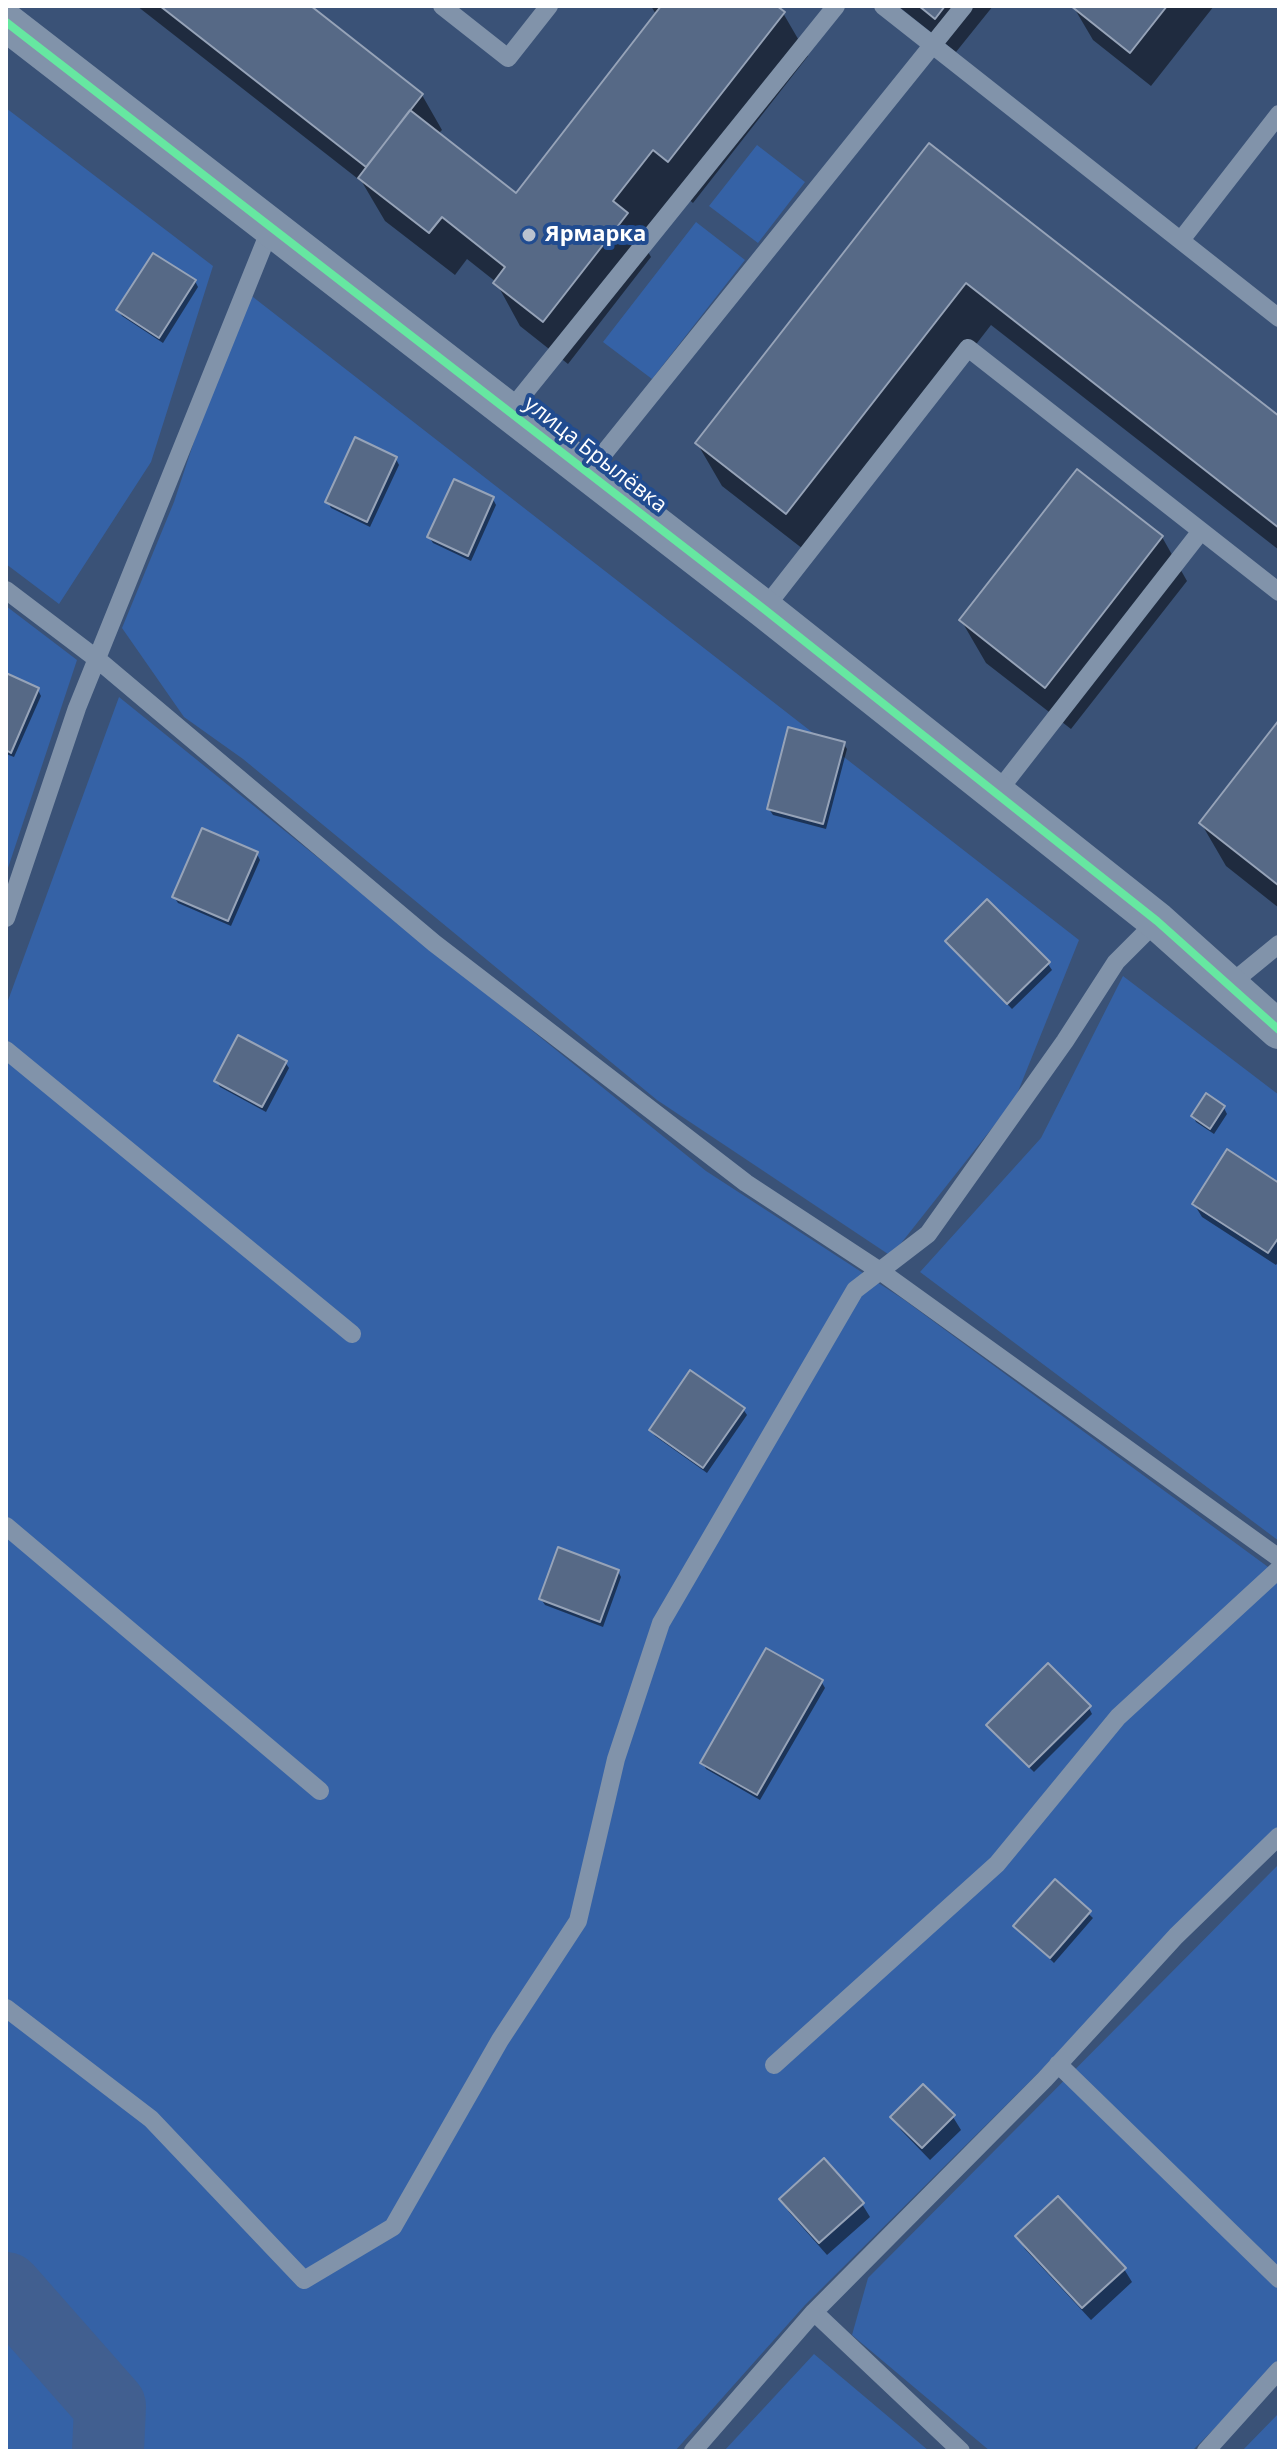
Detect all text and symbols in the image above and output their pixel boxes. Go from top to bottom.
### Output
place label: Ярмарка [545,222,646,248]
marker: Ярмарка [520,226,538,244]
street label: улица Брылёвка [518,391,672,519]

